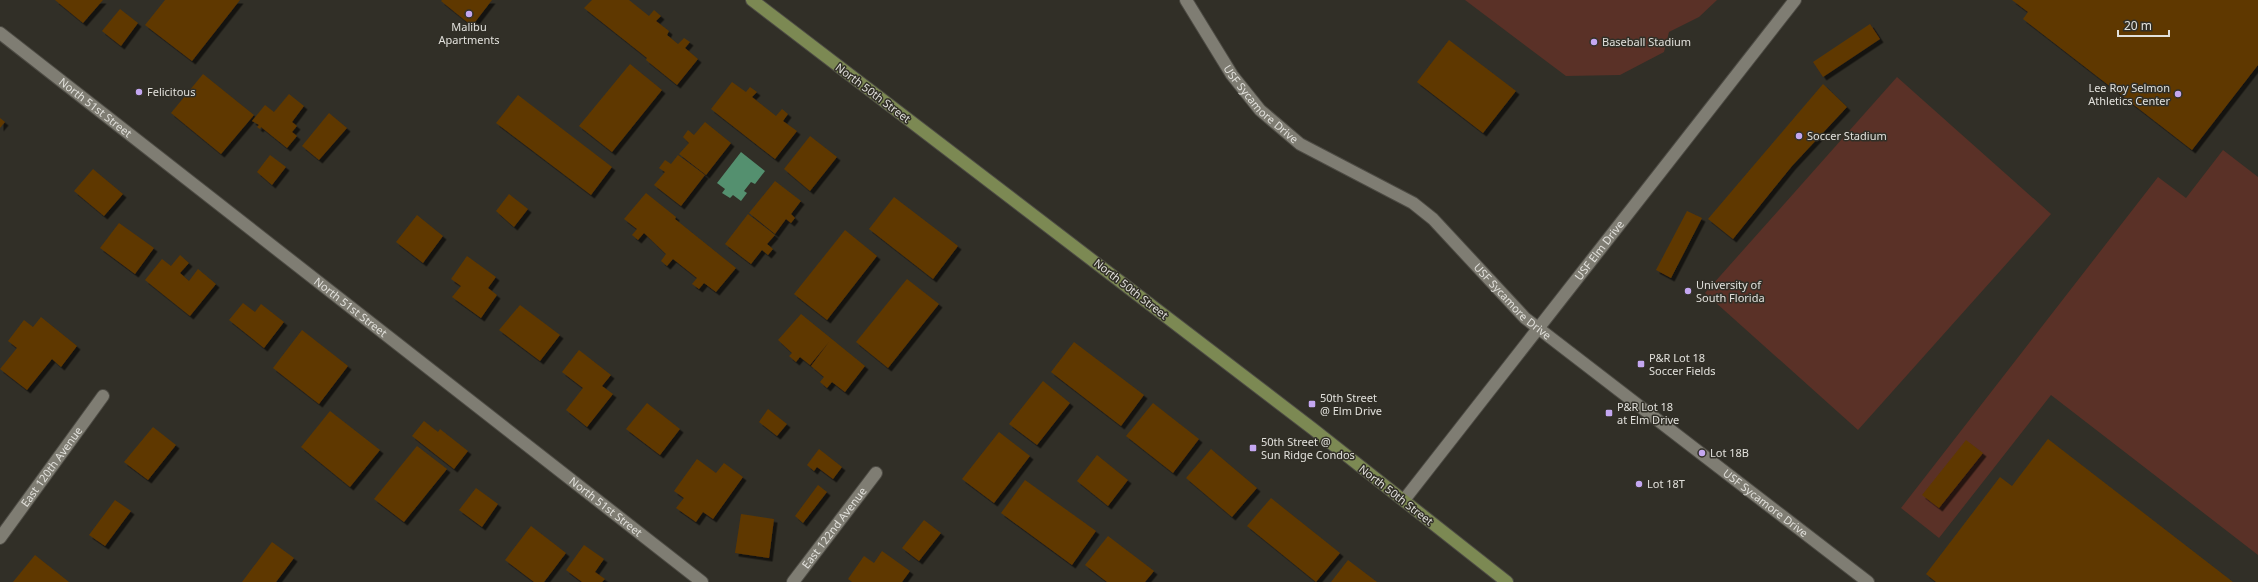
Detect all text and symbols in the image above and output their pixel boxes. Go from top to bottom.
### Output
marker: Malibu Apartments [464,9,474,19]
scale bar [2118,12,2169,38]
text: 20 m [2124,17,2152,34]
place label: Malibu Apartments [438,19,500,47]
place label: Baseball Stadium [1602,34,1691,49]
marker: Baseball Stadium [1589,37,1599,47]
street label: North 50th Street [833,59,914,126]
street label: USF Sycamore Drive [1220,62,1302,146]
street label: North 51st Street [56,74,135,140]
place label: Lee Roy Selmon Athletics Center [2088,80,2170,108]
place label: Felicitous [147,84,195,99]
marker: Felicitous [134,87,144,97]
marker: Lee Roy Selmon Athletics Center [2173,89,2183,99]
place label: Soccer Stadium [1807,128,1887,143]
marker: Soccer Stadium [1794,131,1804,141]
street label: USF Elm Drive [1571,217,1627,283]
street label: North 50th Street [1091,255,1171,322]
street label: USF Sycamore Drive [1471,260,1555,343]
street label: North 51st Street [311,273,390,340]
place label: University of South Florida [1696,277,1765,305]
marker: University of South Florida [1683,286,1693,296]
place label: P&R Lot 18 Soccer Fields [1649,350,1715,378]
marker: P&R Lot 18 Soccer Fields [1636,359,1646,369]
place label: 50th Street @ Elm Drive [1320,390,1382,418]
marker: 50th Street @ Elm Drive [1307,399,1317,409]
place label: P&R Lot 18 at Elm Drive [1617,399,1679,427]
marker: P&R Lot 18 at Elm Drive [1604,408,1614,418]
street label: East 120th Avenue [17,423,85,510]
place label: 50th Street @ Sun Ridge Condos [1261,434,1355,462]
marker: 50th Street @ Sun Ridge Condos [1248,443,1258,453]
place label: Lot 18B [1710,445,1749,460]
marker: Lot 18B [1697,448,1707,458]
street label: North 50th Street [1356,461,1436,528]
street label: USF Sycamore Drive [1720,465,1811,540]
street label: North 51st Street [566,473,646,540]
place label: Lot 18T [1647,476,1685,491]
marker: Lot 18T [1634,479,1644,489]
street label: East 122nd Avenue [798,484,870,571]

